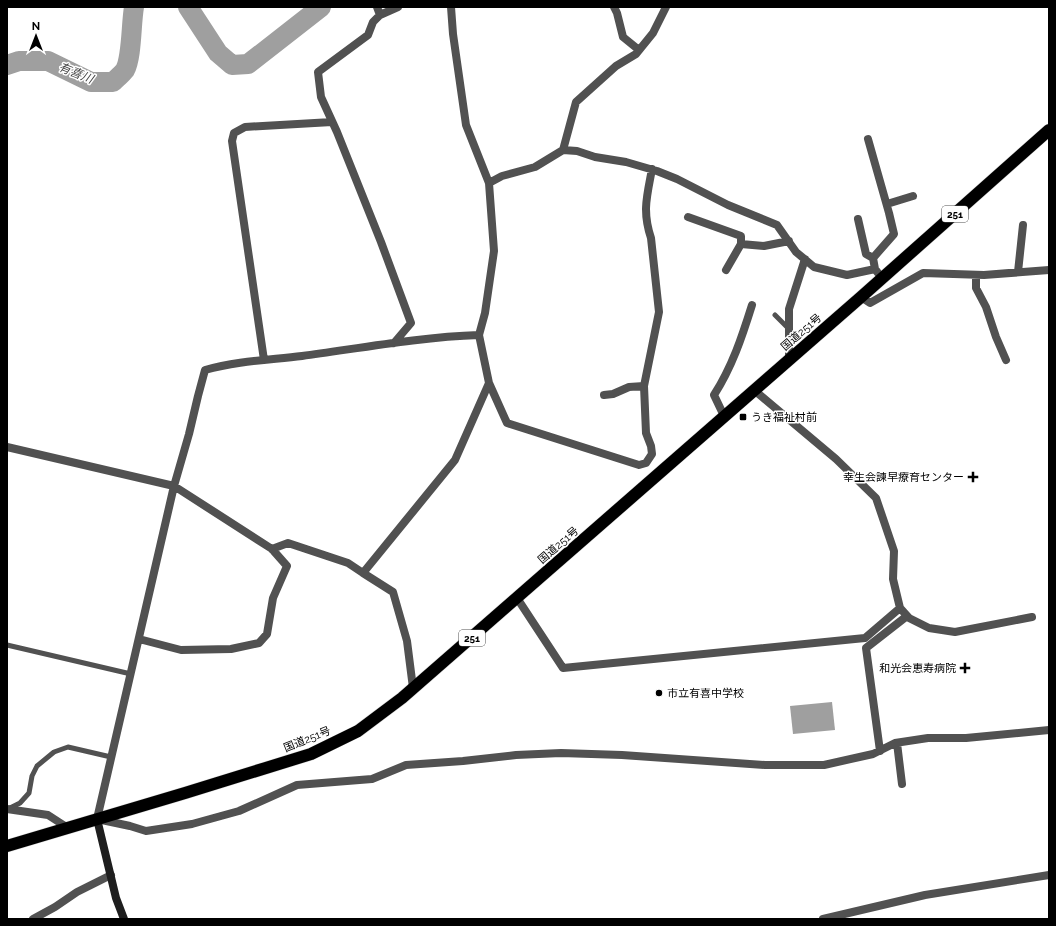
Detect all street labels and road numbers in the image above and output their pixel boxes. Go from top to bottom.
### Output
road number: 251 [942,206,968,222]
street label: 国道251号 [778,311,824,353]
street label: 国道251号 [535,524,581,566]
road number: 251 [459,630,485,646]
street label: 国道251号 [282,724,333,755]

